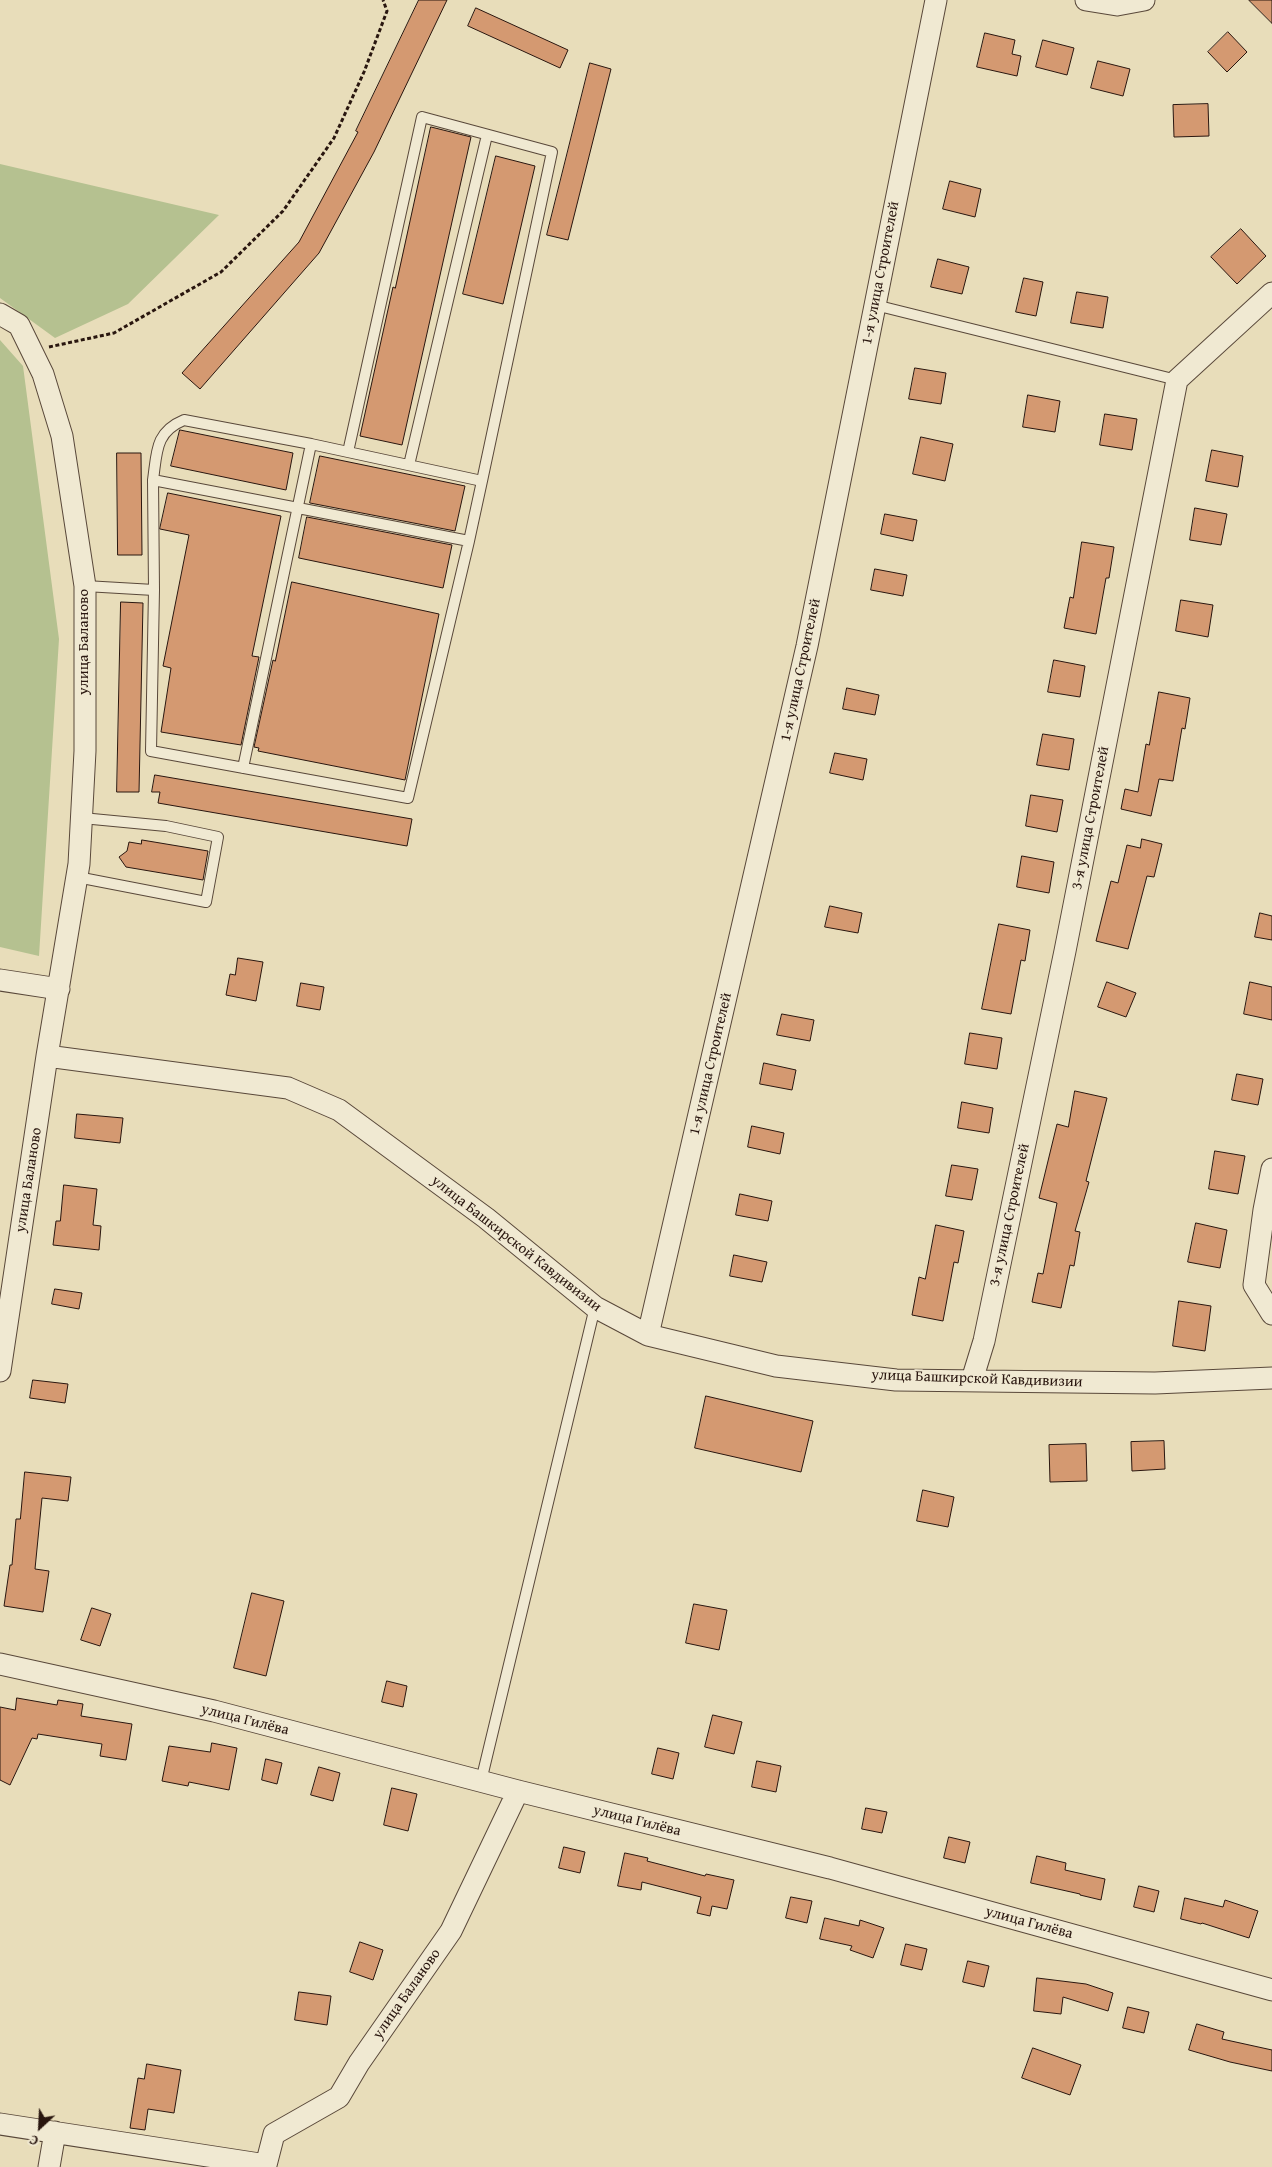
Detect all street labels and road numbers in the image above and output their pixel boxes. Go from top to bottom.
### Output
street label: 1-я улица Строителей [858,200,904,346]
street label: улица Баланово [75,589,93,695]
street label: 1-я улица Строителей [777,597,825,743]
street label: 3-я улица Строителей [1068,745,1114,891]
street label: 1-я улица Строителей [686,991,736,1137]
street label: улица Баланово [12,1126,46,1234]
street label: 3-я улица Строителей [986,1142,1034,1288]
street label: улица Башкирской Кавдивизии [427,1172,605,1316]
street label: улица Башкирской Кавдивизии [871,1366,1083,1392]
street label: улица Гилёва [199,1700,291,1740]
street label: улица Гилёва [591,1801,683,1841]
street label: улица Гилёва [983,1903,1075,1943]
street label: улица Баланово [369,1945,445,2043]

